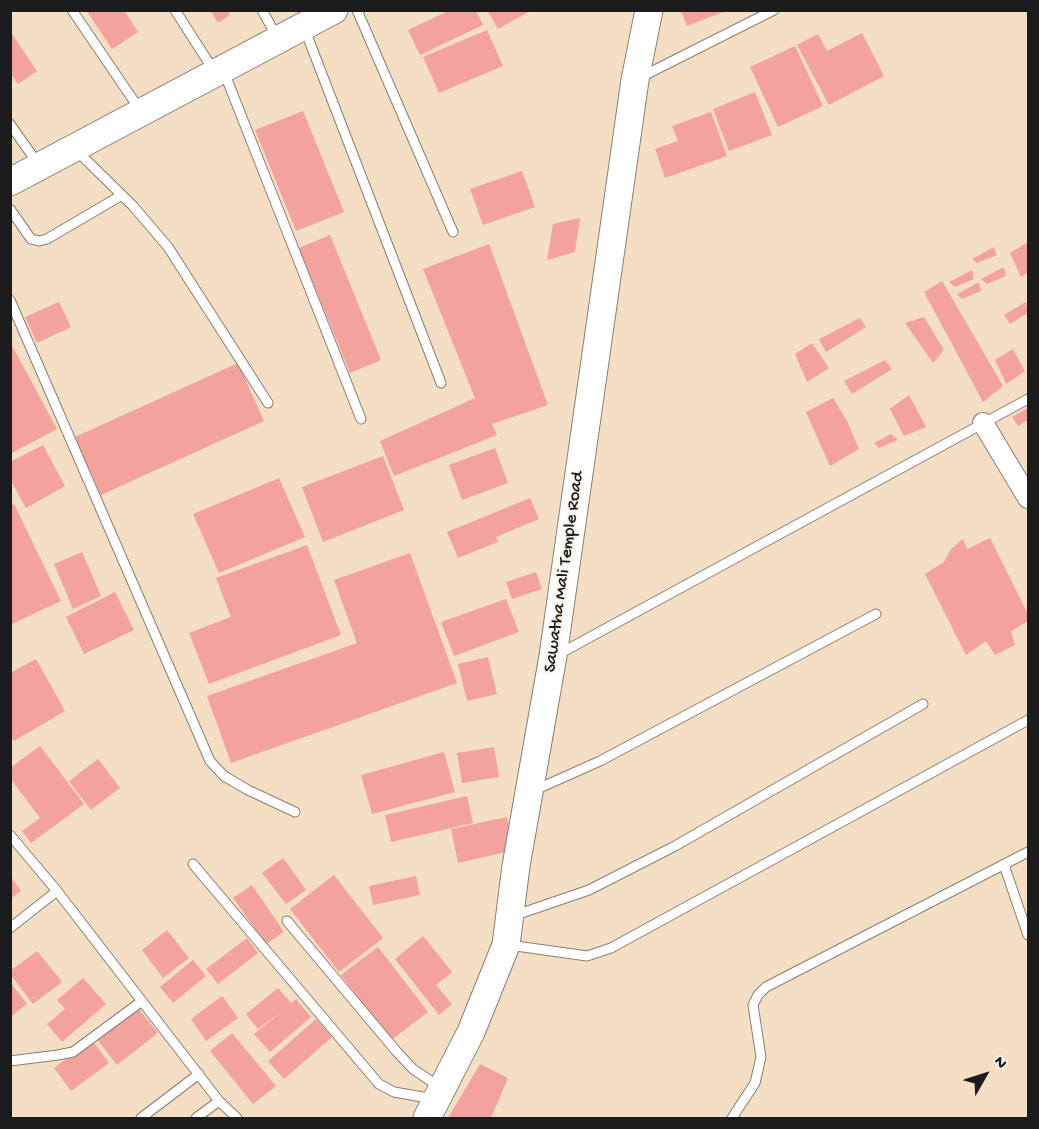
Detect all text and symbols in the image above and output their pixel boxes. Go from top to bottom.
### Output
street label: Sawatha Mali Temple Road [540,470,590,674]
north arrow [955,1045,1015,1105]
text: N [989,1053,1010,1073]

